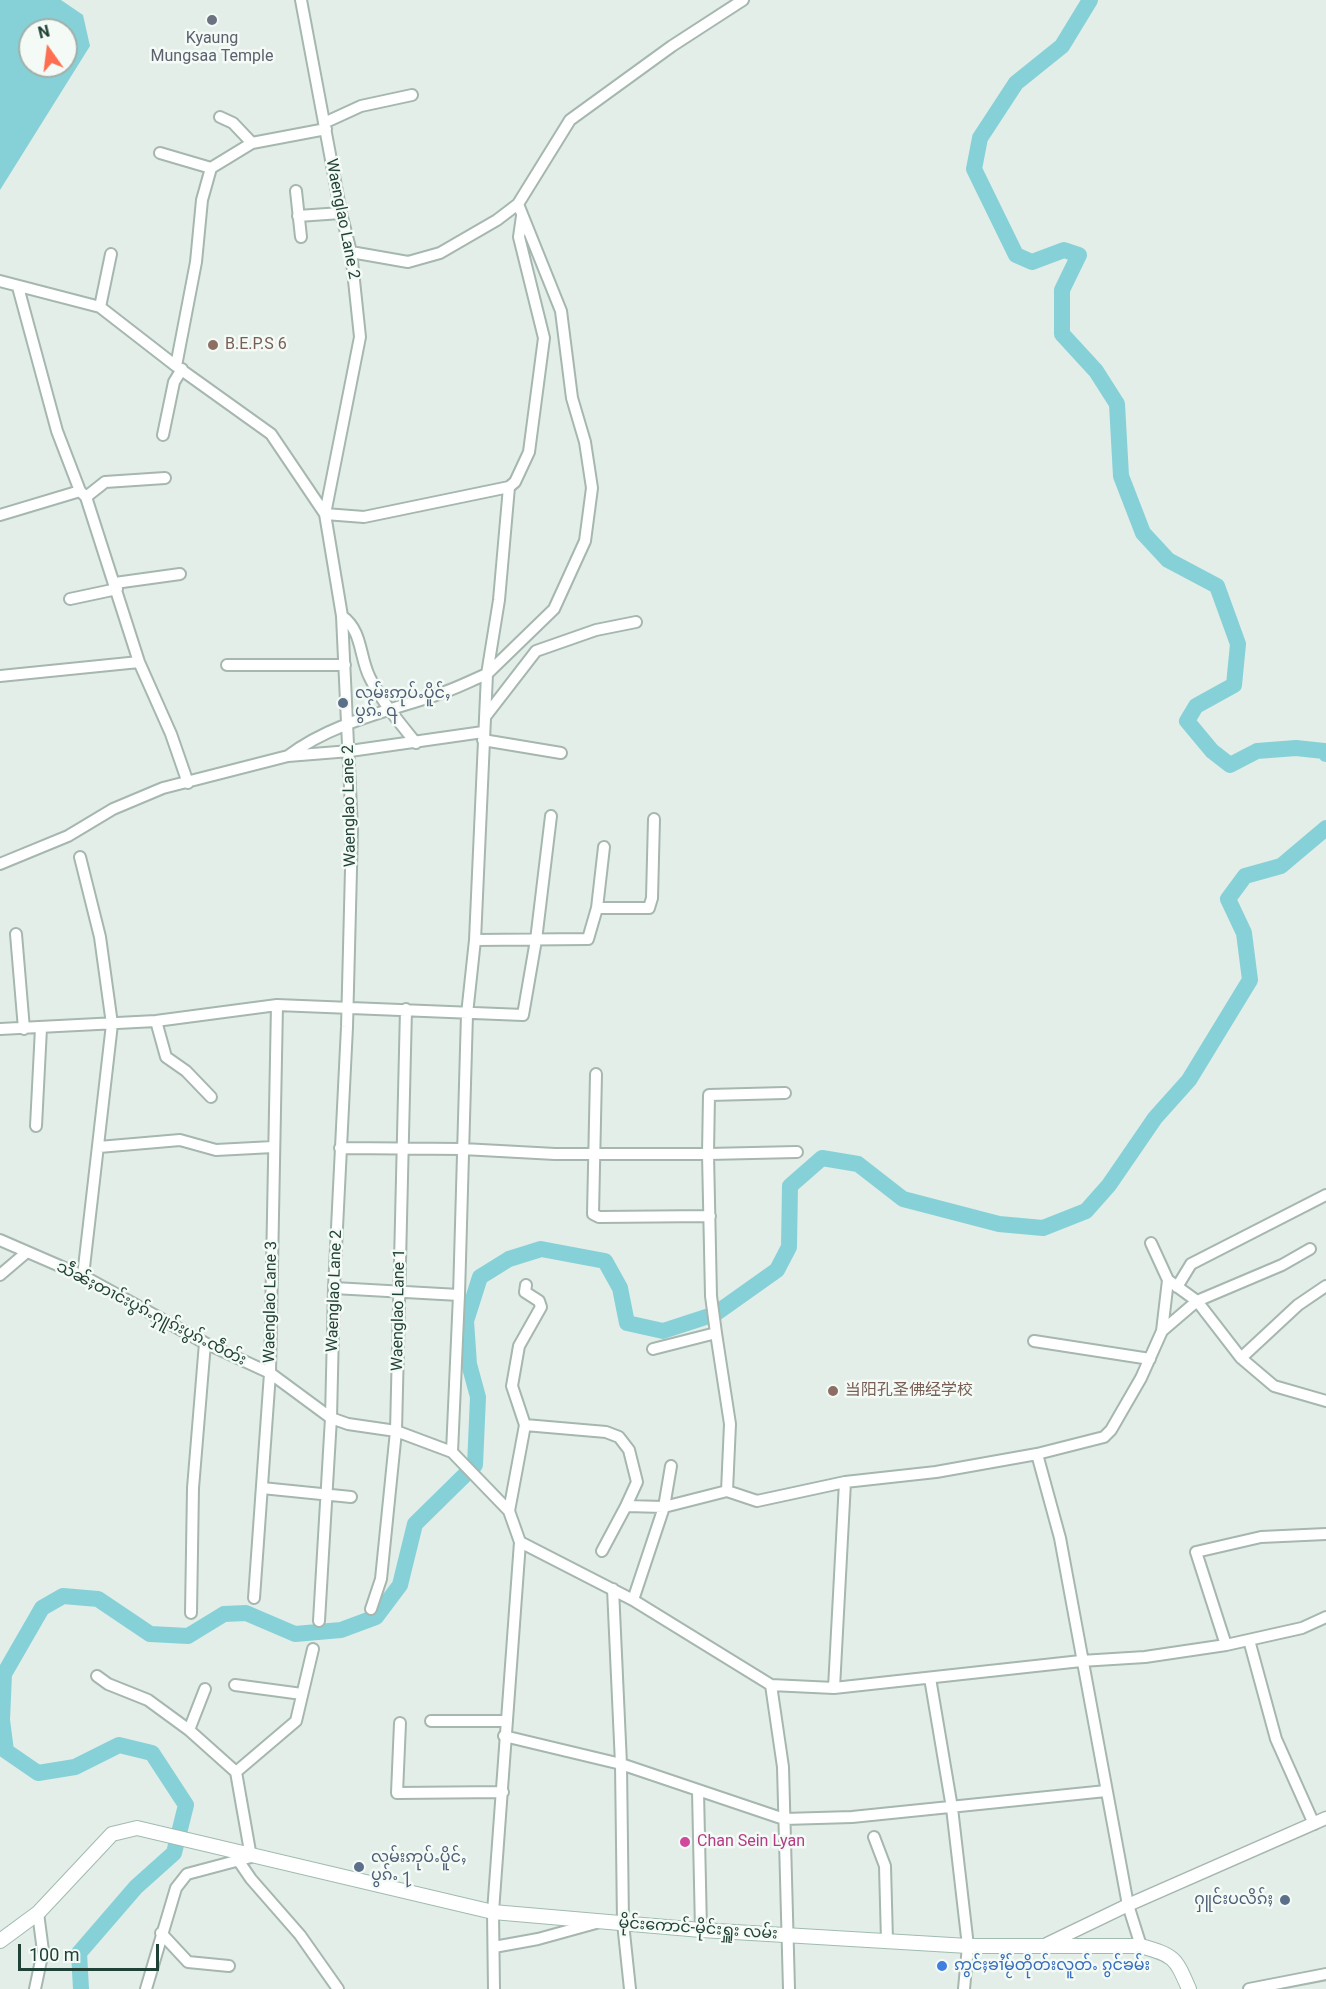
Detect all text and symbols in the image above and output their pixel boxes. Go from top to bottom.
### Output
marker: Kyaung Mungsaa Temple [205,13,219,27]
north arrow [18,18,78,78]
text: N [36,21,52,43]
place label: Kyaung Mungsaa Temple [151,29,273,67]
street label: Waenglao Lane 2 [321,157,363,281]
place label: B.E.P.S 6 [225,335,287,355]
marker: B.E.P.S 6 [206,338,220,352]
place label: လုမ်းဢုပ်ႉပိူင်ႇ ပွၵ်ႉ ႖ [355,684,450,722]
marker: လုမ်းဢုပ်ႉပိူင်ႇ ပွၵ်ႉ ႖ [336,696,350,710]
street label: Waenglao Lane 2 [339,745,361,867]
street label: Waenglao Lane 2 [323,1230,347,1352]
street label: Waenglao Lane 3 [260,1241,282,1363]
street label: Waenglao Lane 1 [388,1249,410,1371]
street label: သဵၼ်ႈတၢင်းပွၵ်ႉႁူၵ်းပွၵ်ႉၸဵတ်း [53,1258,249,1370]
place label: 当阳孔圣佛经学校 [845,1381,973,1401]
marker: 当阳孔圣佛经学校 [826,1384,840,1398]
place label: Chan Sein Lyan [697,1832,805,1852]
marker: Chan Sein Lyan [678,1835,692,1849]
place label: လုမ်းဢုပ်ႉပိူင်ႇ ပွၵ်ႉ ႑ [371,1848,466,1886]
marker: လုမ်းဢုပ်ႉပိူင်ႇ ပွၵ်ႉ ႑ [352,1860,366,1874]
place label: ႁူင်းပလိၵ်ႈ [1194,1890,1273,1910]
marker: ႁူင်းပလိၵ်ႈ [1278,1893,1292,1907]
street label: မိုင်းကောင်-မိုင်းရှူး လမ်း [618,1914,778,1944]
scale bar [21,1932,162,1970]
text: 100 m [29,1944,80,1965]
place label: ဢွင်ႈၶၢႆမႂ်တိုတ်းလူတ်ႉ ၵွင်ၶမ်း [954,1956,1150,1976]
marker: ဢွင်ႈၶၢႆမႂ်တိုတ်းလူတ်ႉ ၵွင်ၶမ်း [935,1959,949,1973]

